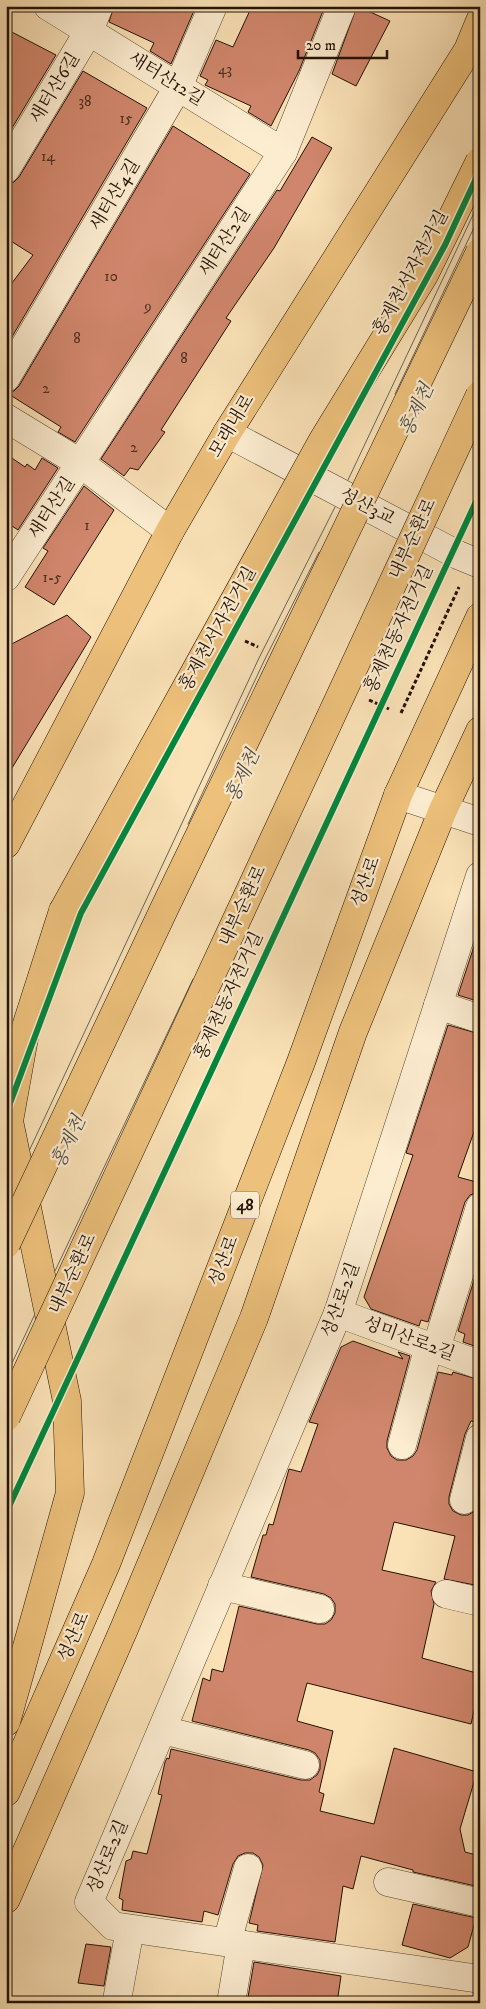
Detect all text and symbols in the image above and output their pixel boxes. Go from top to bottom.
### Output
scale bar [298,28,387,60]
text: 20 m [306,36,336,55]
street label: 새터산12길 [124,47,208,111]
street label: 새터산6길 [25,49,85,127]
house number: 43 [218,60,232,79]
house number: 38 [78,92,92,111]
house number: 15 [120,109,133,128]
house number: 14 [41,147,55,166]
street label: 새터산4길 [85,155,145,235]
street label: 새터산2길 [194,203,256,281]
street label: 홍제천서자전거길 [369,206,453,340]
house number: 10 [104,267,118,286]
house number: 9 [143,297,152,316]
house number: 8 [73,329,81,348]
house number: 8 [180,349,188,368]
house number: 2 [42,379,50,398]
water label: 홍제천 [395,379,440,440]
street label: 모래내로 [205,391,259,461]
house number: 2 [130,438,138,457]
street label: 새터산길 [24,473,80,543]
street label: 성산3교 [336,484,399,530]
street label: 내부순환로 [385,495,441,583]
house number: 1 [84,516,90,535]
street label: 홍제천동자전거길 [360,561,438,697]
street label: 홍제천서자전거길 [175,563,261,695]
house number: 1-5 [42,568,62,587]
water label: 홍제천 [221,745,266,806]
street label: 성산로 [347,854,385,910]
street label: 내부순환로 [215,862,271,950]
street label: 홍제천동자전거길 [190,928,268,1064]
water label: 홍제천 [47,1111,92,1172]
road number: 48 [231,1192,259,1218]
street label: 내부순환로 [45,1230,101,1318]
street label: 성산로 [204,1233,244,1289]
street label: 성산로2길 [317,1259,365,1341]
street label: 성미산로2길 [360,1312,458,1366]
street label: 성산로 [53,1609,95,1665]
street label: 성산로2길 [83,1817,133,1897]

